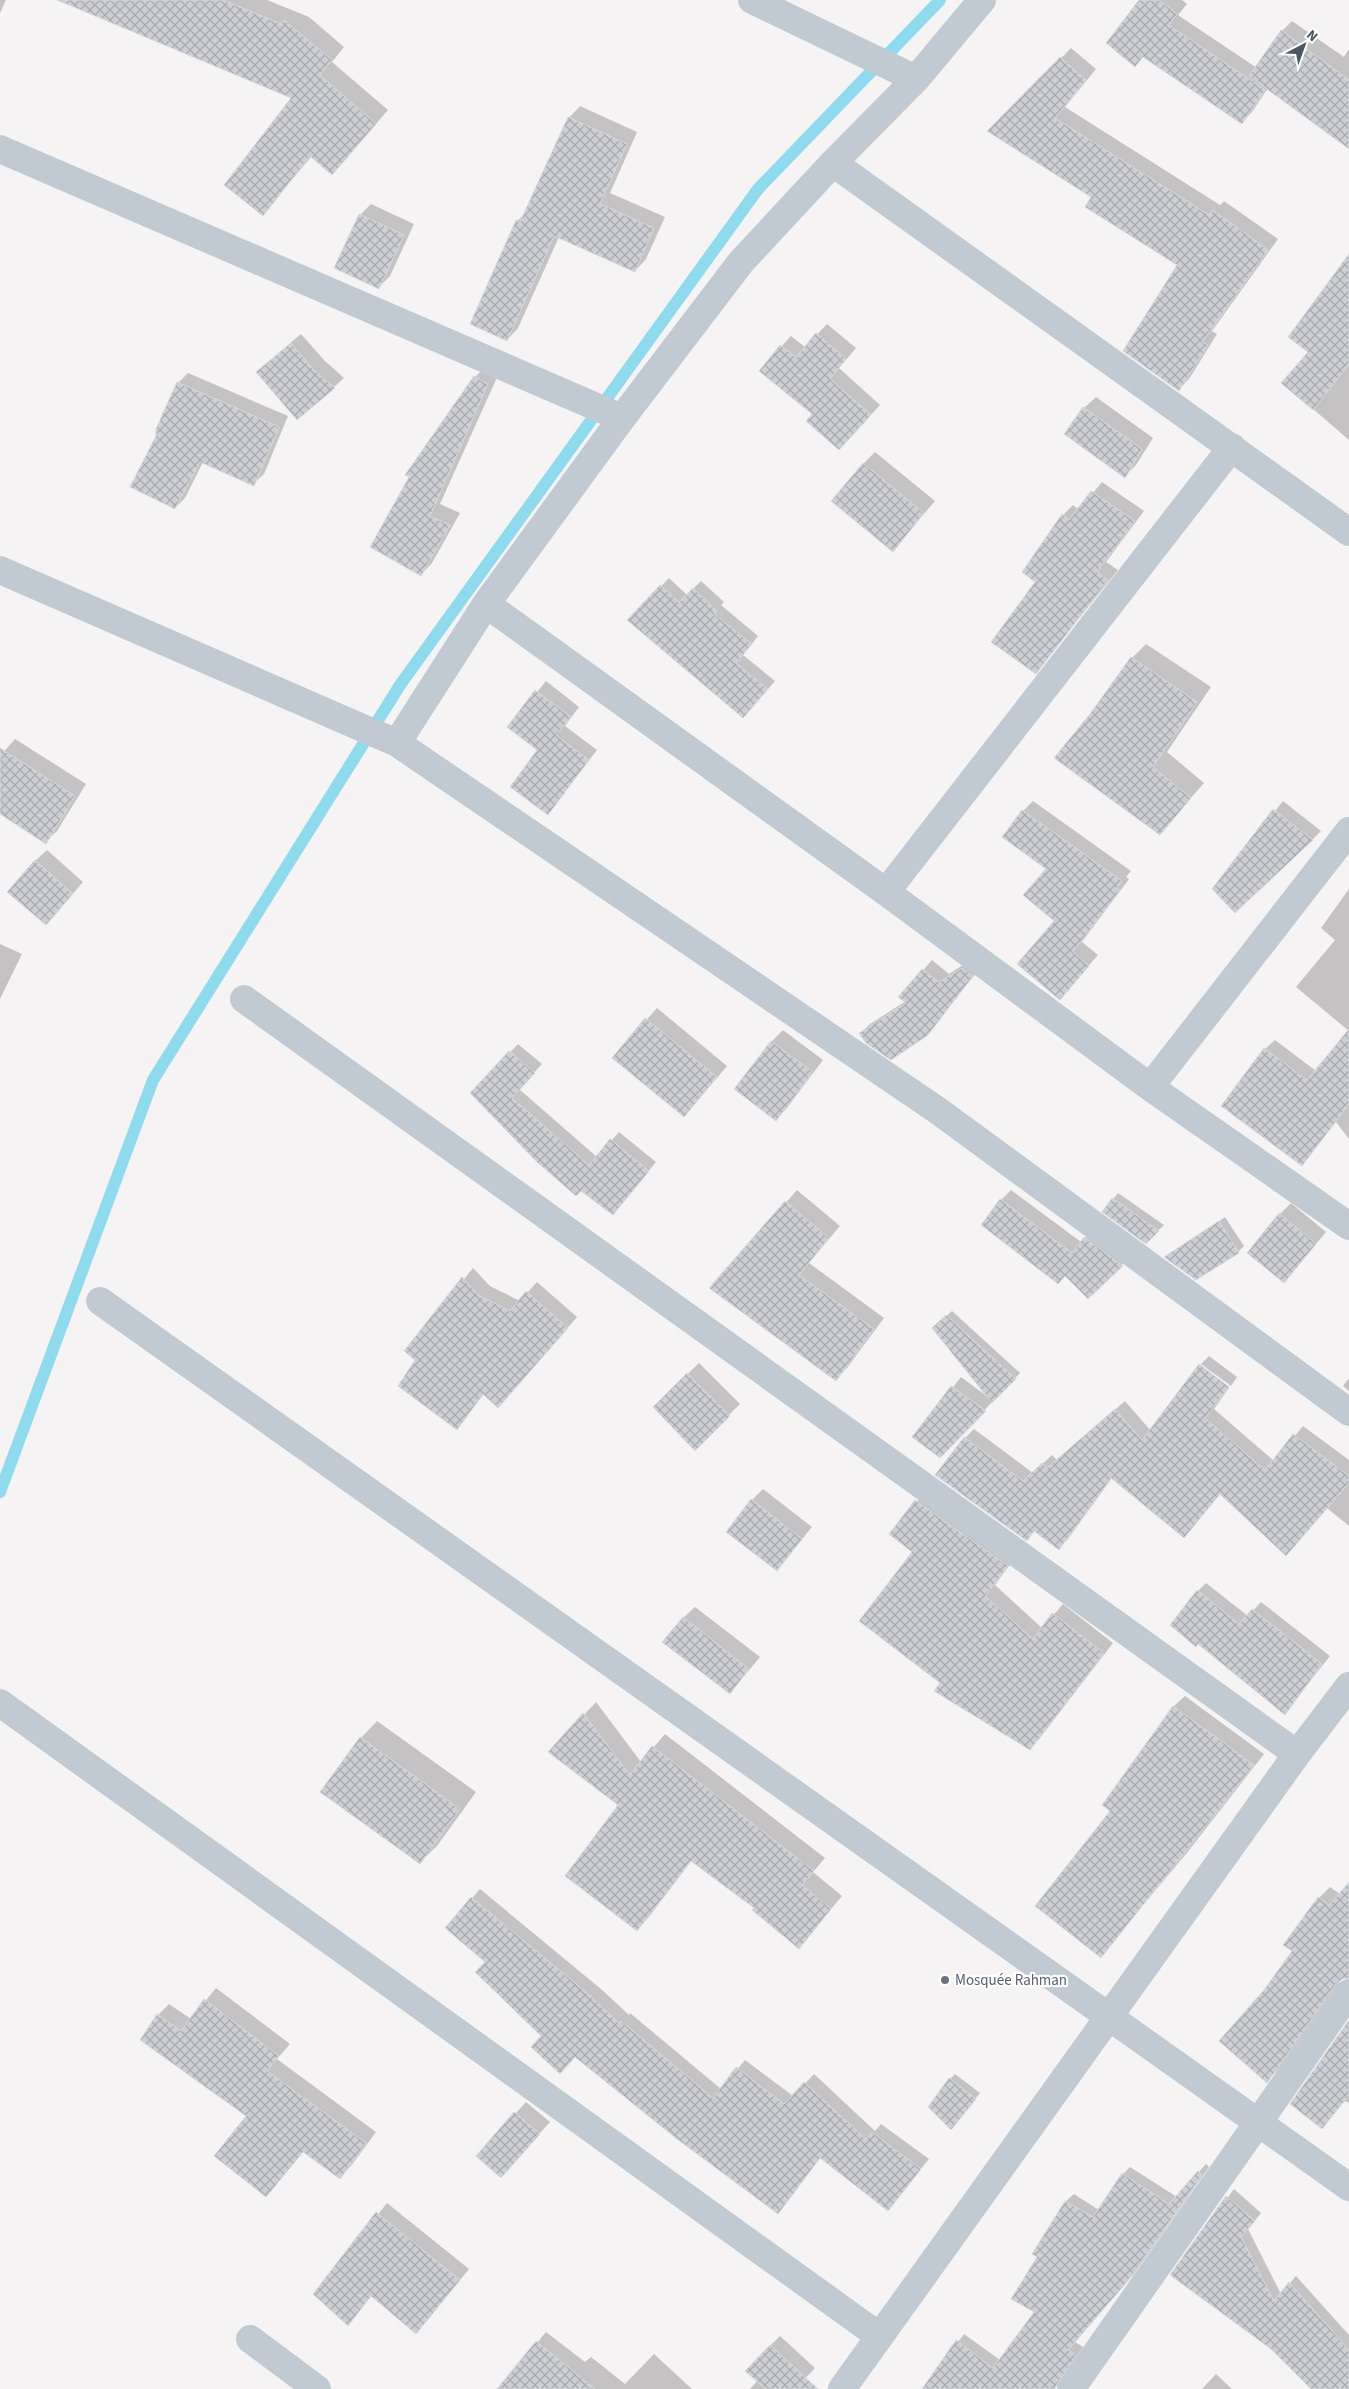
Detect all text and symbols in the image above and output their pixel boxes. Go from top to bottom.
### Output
north arrow [1279,20,1329,70]
text: N [1302,25,1322,47]
place label: Mosquée Rahman [955,1970,1067,1991]
marker: Mosquée Rahman [939,1974,951,1986]

